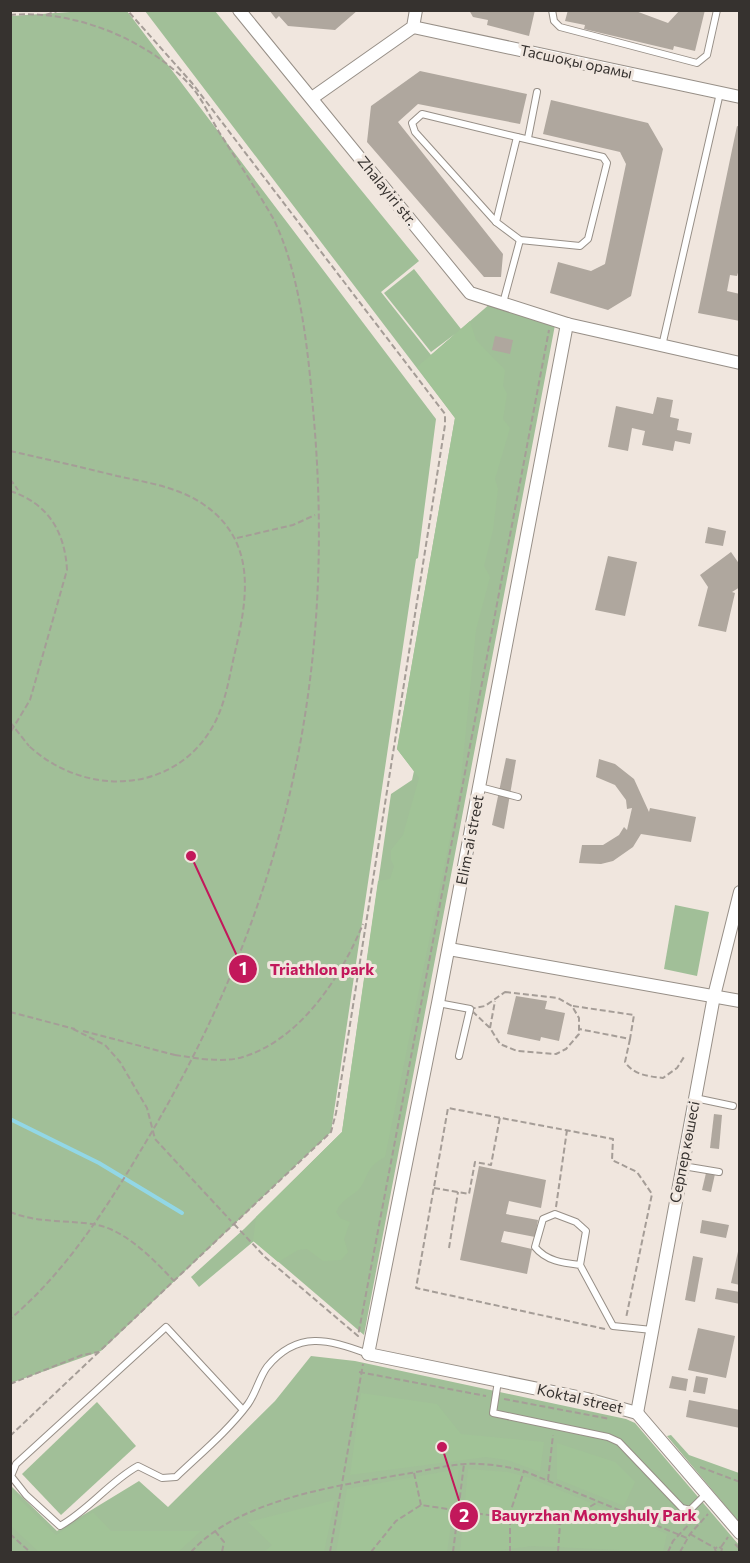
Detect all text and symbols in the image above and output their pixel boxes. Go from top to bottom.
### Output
street label: Тасшоқы орамы [518,40,634,82]
street label: Zhalayiri str. [354,152,421,229]
street label: Elim-ai street [451,793,487,886]
callout: Triathlon park [228,952,386,986]
text: 1 [239,957,247,979]
text: Triathlon park [270,959,375,978]
street label: Серпер көшесі [665,1099,703,1204]
street label: Koktal street [535,1379,625,1417]
callout: Bauyrzhan Momyshuly Park [449,1499,709,1533]
text: 2 [459,1504,469,1526]
text: Bauyrzhan Momyshuly Park [491,1505,698,1524]

